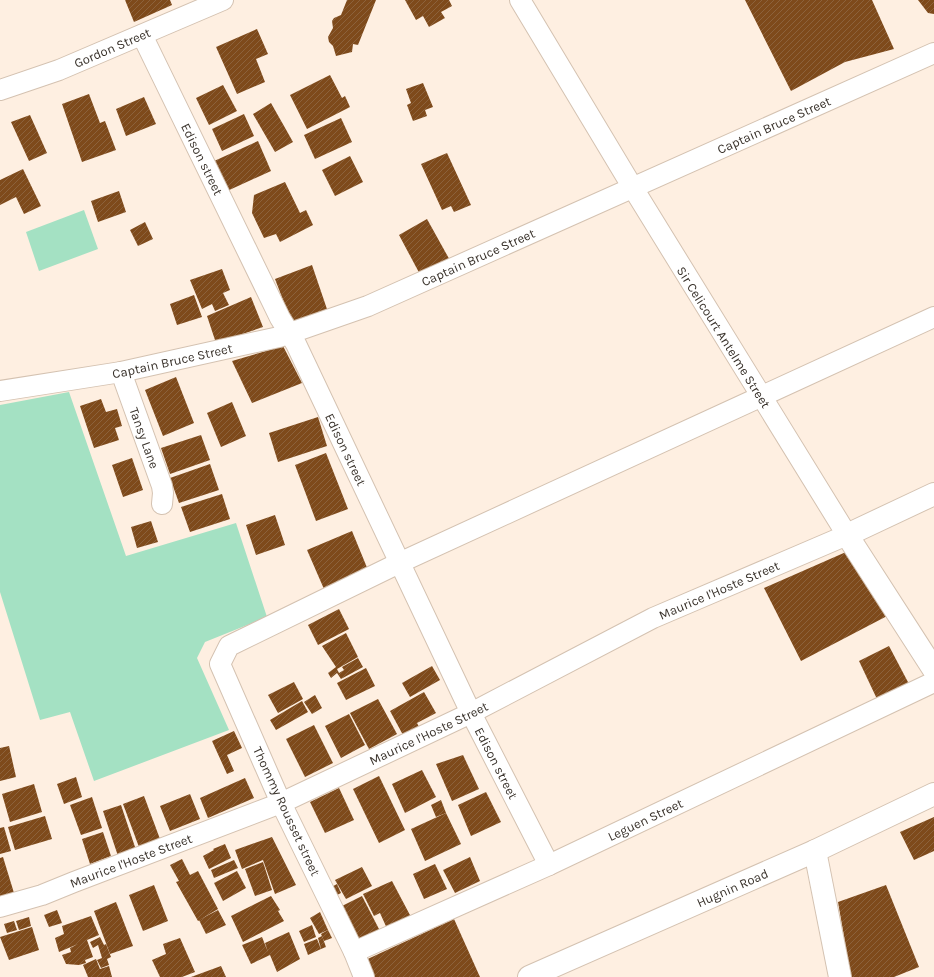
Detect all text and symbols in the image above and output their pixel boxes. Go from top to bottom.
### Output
street label: Gordon Street [72,25,153,71]
street label: Captain Bruce Street [715,93,833,157]
street label: Edison street [178,121,226,198]
street label: Captain Bruce Street [419,225,537,289]
street label: Sir Celicourt Antelme Street [674,264,773,411]
street label: Captain Bruce Street [111,341,234,381]
street label: Tansy Lane [126,405,162,471]
street label: Edison street [322,411,369,488]
street label: Maurice I'Hoste Street [657,558,782,623]
street label: Maurice I'Hoste Street [367,699,491,768]
street label: Edison street [472,725,521,802]
street label: Thommy Rousset street [250,744,323,878]
street label: Leguen Street [605,795,685,844]
street label: Maurice I'Hoste Street [68,831,194,891]
street label: Hugnin Road [694,866,770,910]

